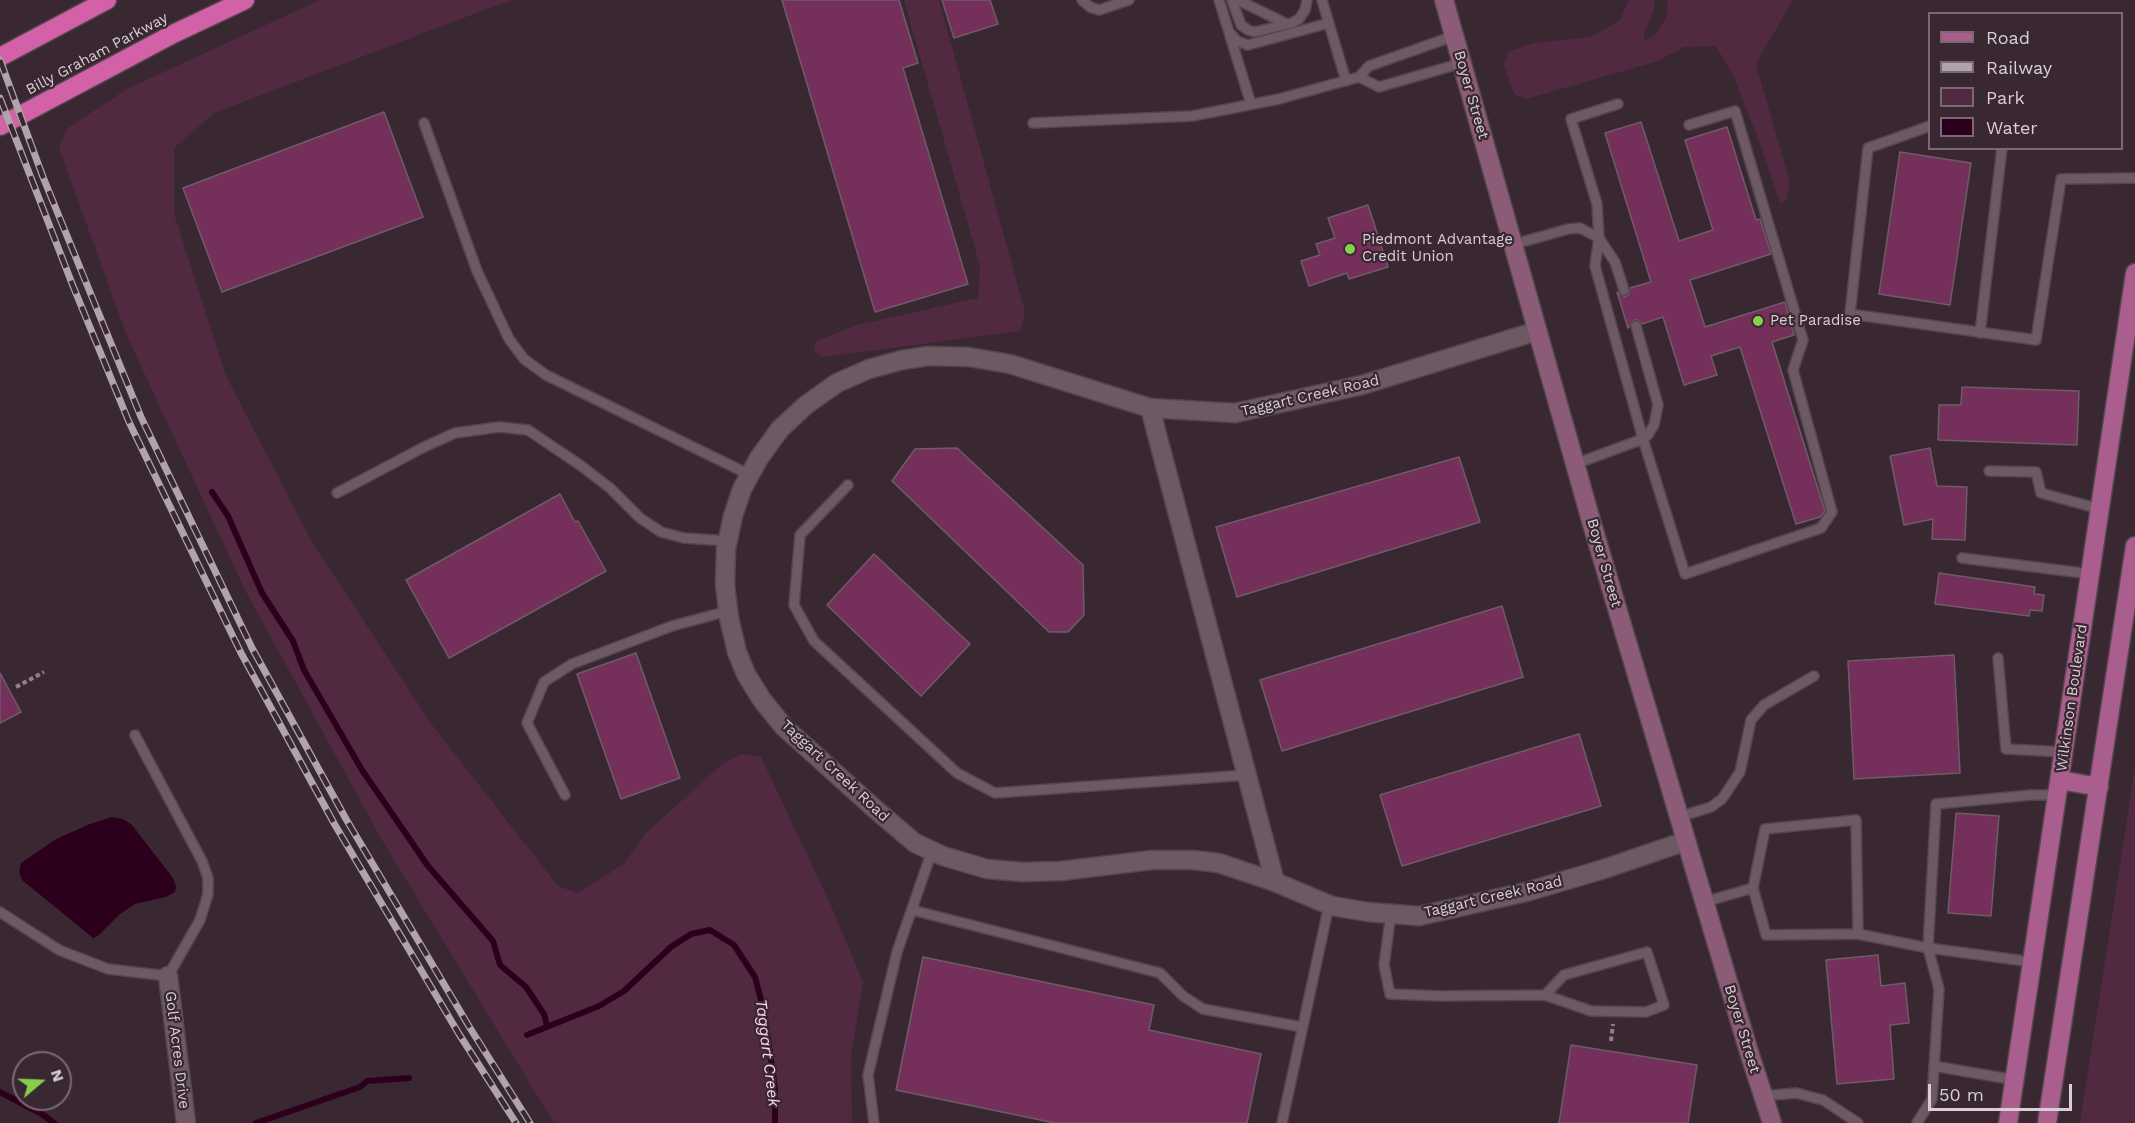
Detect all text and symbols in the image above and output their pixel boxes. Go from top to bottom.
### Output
street label: Billy Graham Parkway [23,9,171,99]
legend [1928,12,2123,150]
text: Road [1986,27,2030,48]
street label: Boyer Street [1450,49,1492,141]
text: Railway [1986,57,2052,78]
text: Park [1986,87,2025,108]
text: Water [1986,117,2038,138]
place label: Piedmont Advantage Credit Union [1362,231,1513,266]
marker: Piedmont Advantage Credit Union [1343,242,1357,256]
place label: Pet Paradise [1770,312,1861,330]
marker: Pet Paradise [1751,314,1765,328]
street label: Taggart Creek Road [1239,371,1381,421]
street label: Boyer Street [1583,517,1625,609]
street label: Wilkinson Boulevard [2053,623,2091,773]
street label: Taggart Creek Road [777,716,893,826]
street label: Taggart Creek Road [1422,872,1564,922]
street label: Boyer Street [1720,983,1764,1075]
street label: Golf Acres Drive [161,990,193,1110]
water label: Taggart Creek [751,998,783,1108]
north arrow [12,1051,72,1111]
text: N [47,1067,69,1084]
scale bar [1931,1072,2075,1110]
text: 50 m [1939,1084,1984,1105]

